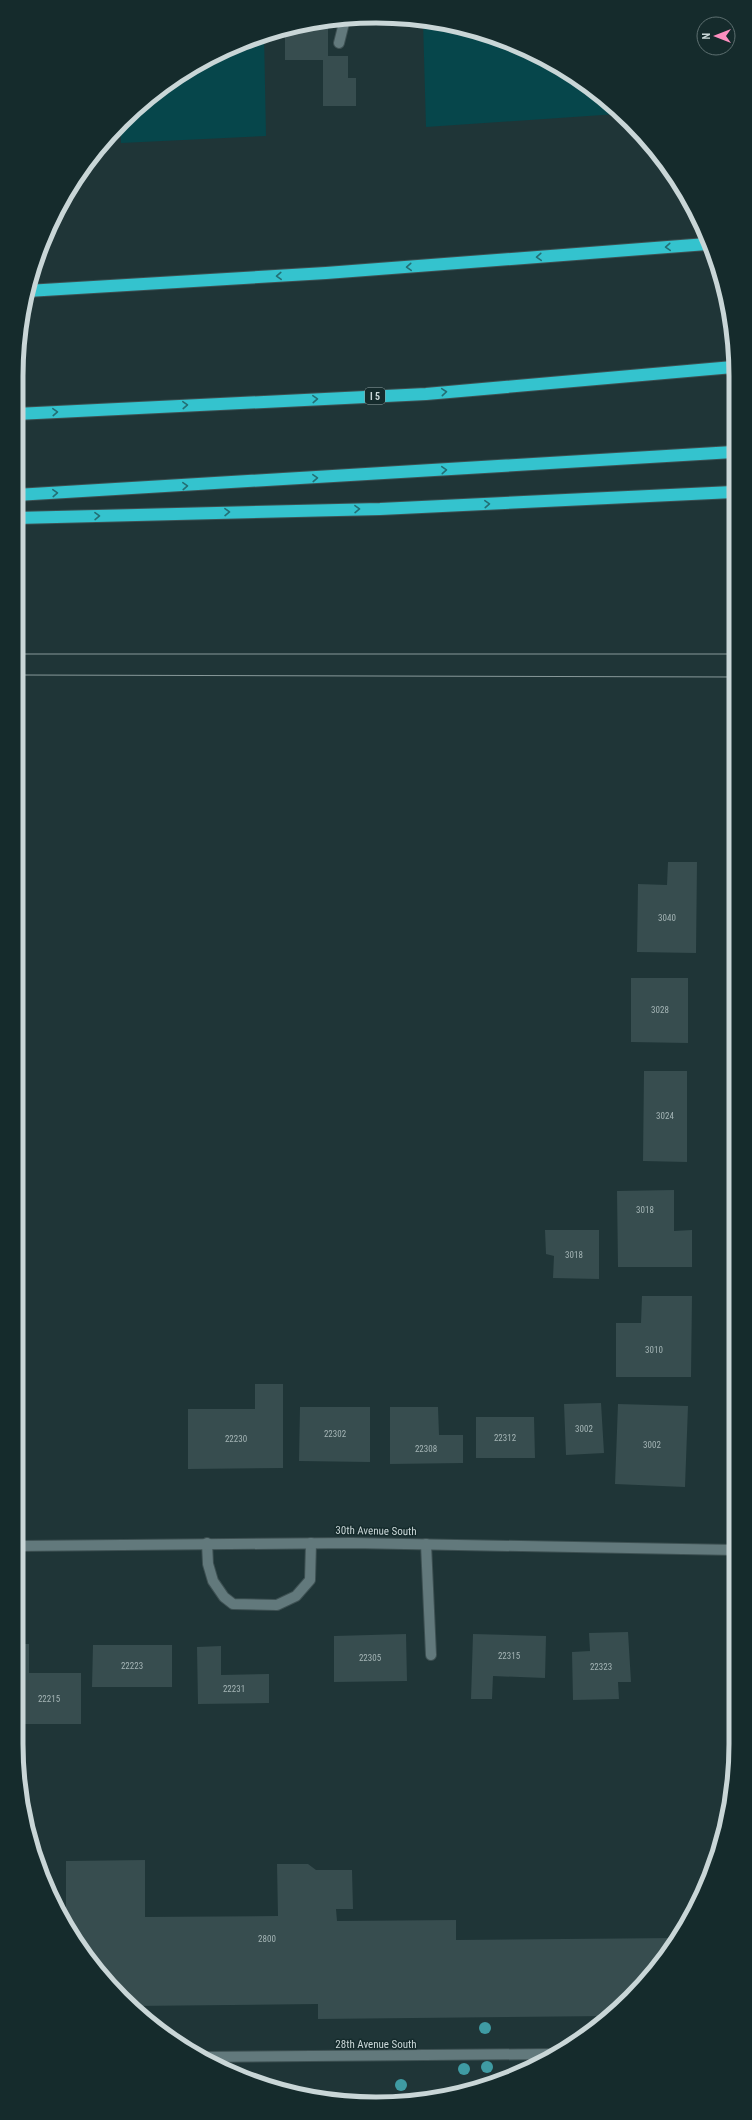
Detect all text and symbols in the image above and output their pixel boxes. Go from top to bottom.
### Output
north arrow [696,16,736,56]
text: N [700,32,713,39]
one-way arrow [665,243,671,252]
one-way arrow [536,253,542,262]
one-way arrow [406,263,412,272]
one-way arrow [276,272,282,281]
road number: I 5 [365,388,385,404]
one-way arrow [441,388,447,397]
one-way arrow [312,395,318,403]
one-way arrow [182,401,188,410]
one-way arrow [52,408,58,416]
one-way arrow [441,466,447,475]
one-way arrow [312,474,318,483]
one-way arrow [182,481,188,490]
one-way arrow [52,489,58,498]
one-way arrow [484,499,490,508]
one-way arrow [354,505,360,513]
one-way arrow [224,508,230,517]
one-way arrow [94,512,100,520]
house number: 3040 [658,913,676,923]
house number: 3028 [651,1005,669,1015]
house number: 3024 [656,1111,674,1121]
house number: 3018 [636,1205,654,1215]
house number: 3018 [565,1250,583,1260]
house number: 3010 [645,1345,663,1355]
house number: 3002 [575,1424,593,1434]
house number: 22302 [324,1429,347,1439]
house number: 22312 [494,1433,517,1443]
house number: 22230 [225,1434,247,1444]
house number: 3002 [643,1440,661,1450]
house number: 22308 [415,1444,437,1454]
street label: 30th Avenue South [335,1524,417,1538]
house number: 22315 [498,1651,521,1661]
house number: 22305 [359,1653,382,1663]
house number: 22223 [121,1661,143,1671]
house number: 22323 [590,1662,612,1672]
house number: 22231 [223,1684,245,1694]
house number: 22215 [38,1694,61,1704]
house number: 2800 [258,1934,276,1944]
street label: 28th Avenue South [335,2038,417,2051]

